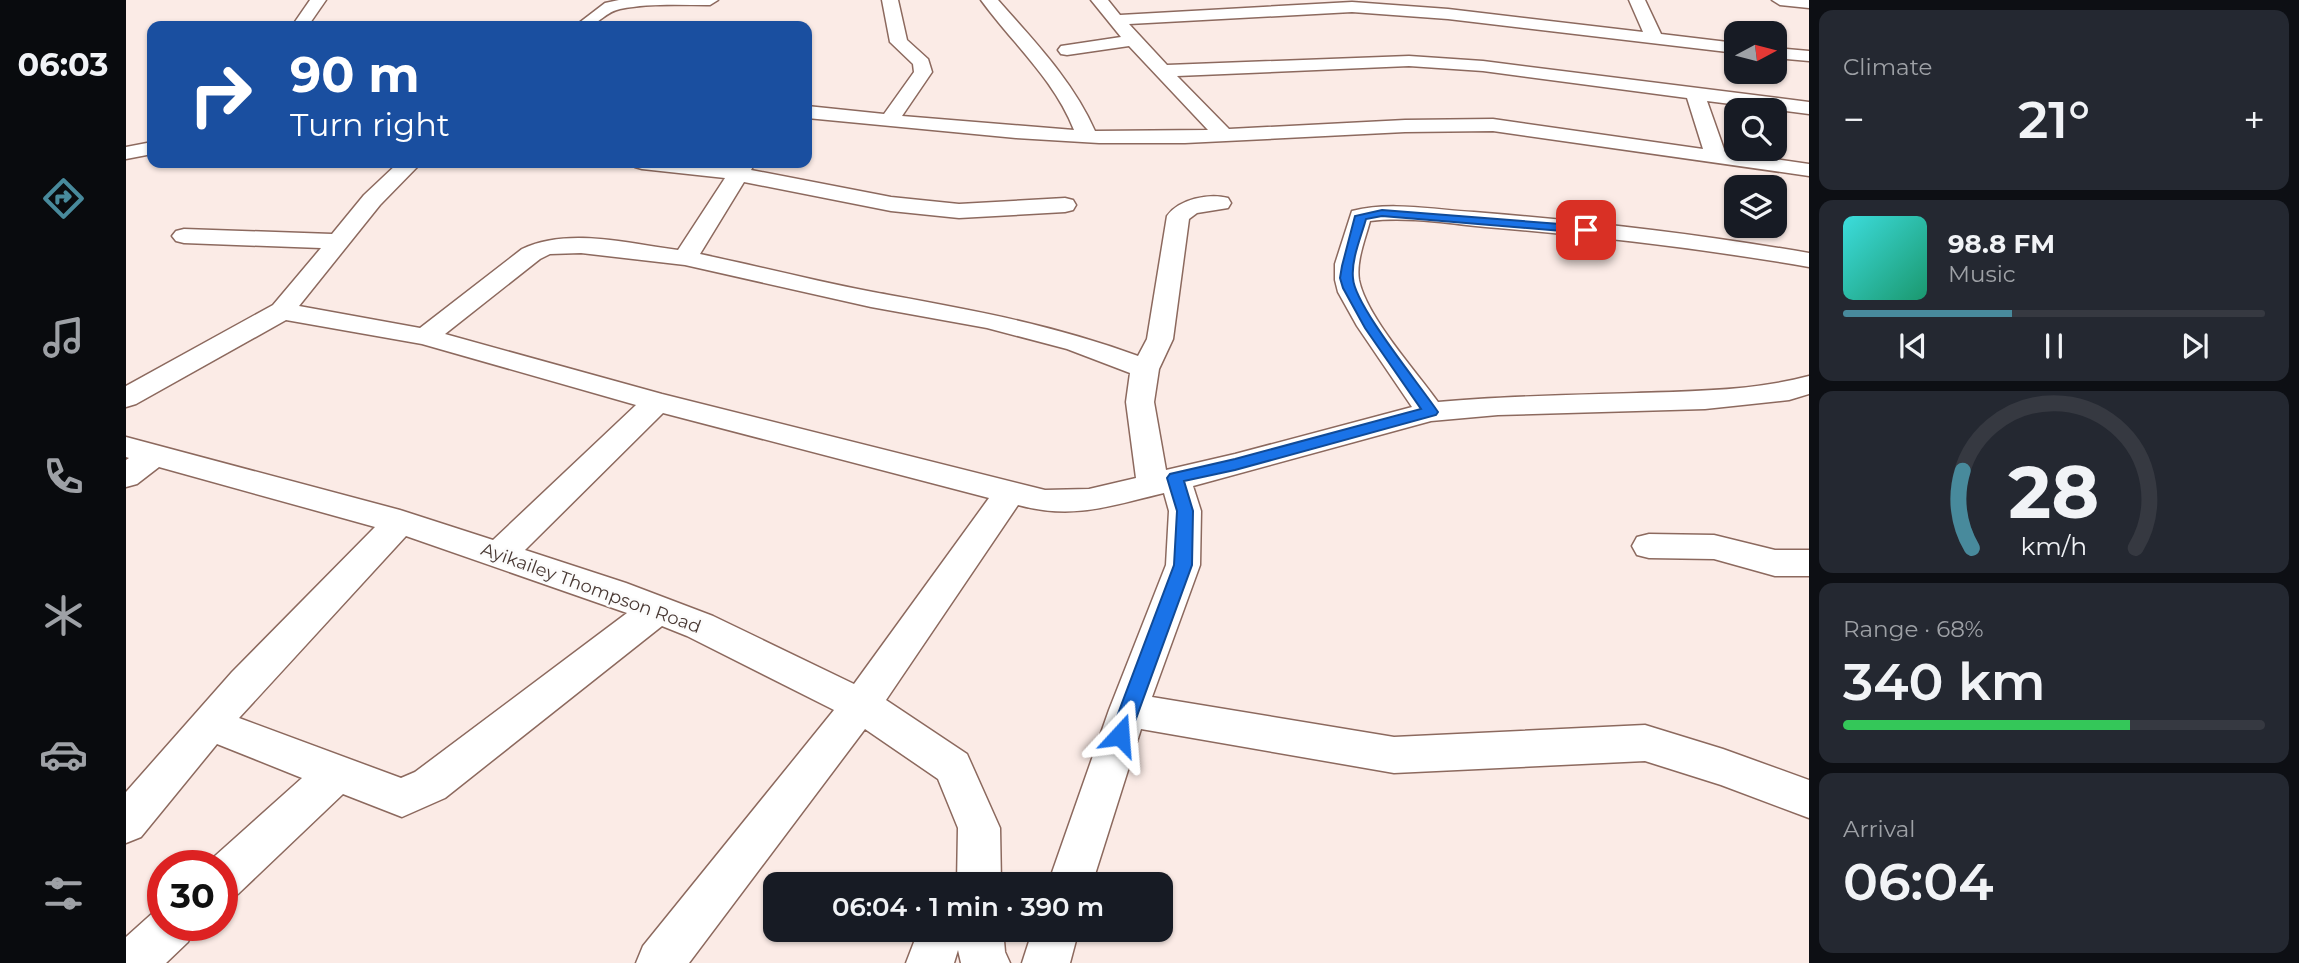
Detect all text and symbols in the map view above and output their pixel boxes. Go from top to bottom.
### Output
north arrow [1724,21,1787,84]
map controls [1724,21,1787,238]
text: 06:03 [18,45,108,84]
text: 90 m [290,45,420,104]
icon: right [175,49,266,140]
text: Climate [1843,53,1932,81]
text: 21° [2018,88,2090,151]
text: − [1843,96,1865,143]
text: + [2243,96,2265,143]
button: search [1724,98,1787,161]
text: Turn right [290,105,450,144]
icon: directions [39,174,88,223]
button: layers [1724,175,1787,238]
pin [1556,200,1616,260]
icon: arrive [1567,211,1605,249]
text: 98.8 FM [1948,228,2055,260]
text: Music [1948,260,2016,288]
icon: music [39,313,88,362]
icon: previous [1894,327,1932,365]
icon: pause [2035,327,2073,365]
icon: next [2176,327,2214,365]
text: 28 [2009,448,2100,536]
icon: phone [39,452,88,501]
text: km/h [2021,530,2087,560]
street label: Ayikailey Thompson Road [478,538,704,638]
icon: climate [39,591,88,640]
text: Range · 68% [1843,615,1984,643]
text: 340 km [1843,650,2045,713]
position arrow [1083,698,1157,772]
icon: car [39,730,88,779]
text: Arrival [1843,815,1916,843]
speed limit sign: 30 [147,850,238,941]
text: 06:04 [1843,850,1994,913]
icon: filters [39,869,88,918]
text: 06:04 · 1 min · 390 m [832,891,1104,923]

